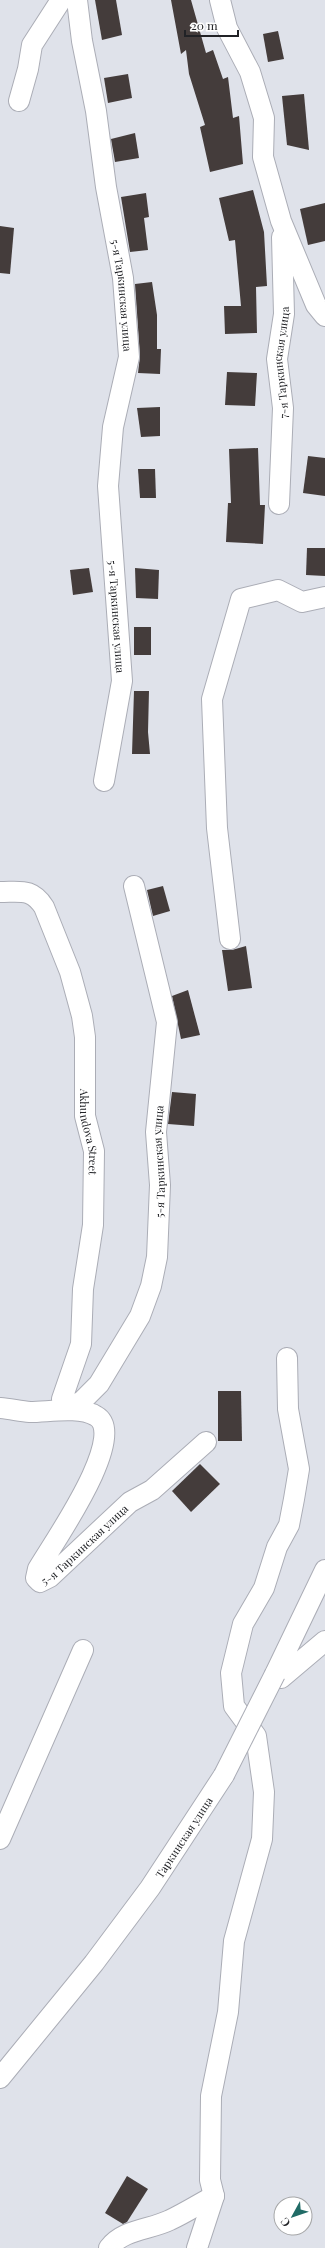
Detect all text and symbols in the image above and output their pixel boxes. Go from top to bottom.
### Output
scale bar [185,12,238,38]
text: 20 m [191,17,218,33]
street label: 5-я Таркинская улица [108,238,136,352]
street label: 7-я Таркинская улица [269,306,292,419]
street label: 5-я Таркинская улица [106,560,129,674]
street label: Akhundova Street [77,1088,101,1175]
street label: 5-я Таркинская улица [148,1104,168,1218]
street label: 5-я Таркинская улица [38,1500,131,1588]
street label: Таркинская улица [151,1793,216,1881]
north arrow [273,2196,313,2236]
text: С [277,2215,293,2231]

